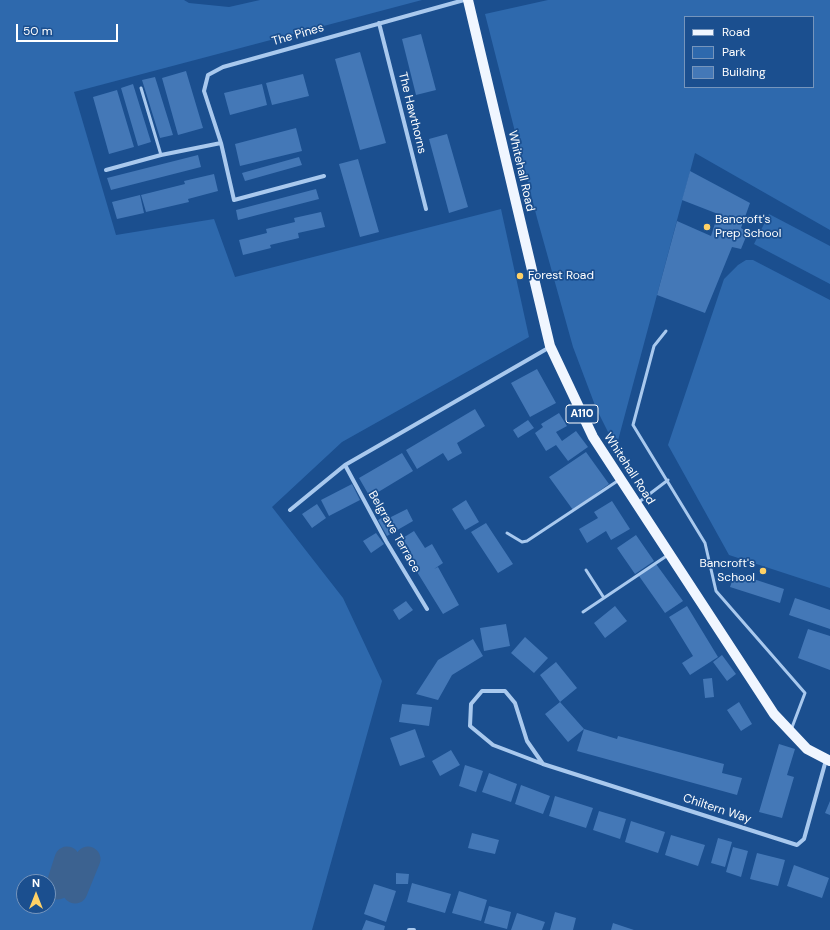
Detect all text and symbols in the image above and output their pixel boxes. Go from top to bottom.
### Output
scale bar [18,16,120,42]
legend [684,16,814,88]
street label: The Pines [270,21,326,49]
text: 50 m [23,23,52,39]
text: Road [722,24,750,40]
text: Park [722,44,746,60]
text: Building [722,64,766,80]
street label: The Hawthorns [395,71,429,155]
street label: Whitehall Road [505,129,537,213]
place label: Bancroft's Prep School [715,213,781,241]
marker: Bancroft's Prep School [702,222,712,232]
place label: Forest Road [528,269,594,283]
marker: Forest Road [515,271,525,281]
road number: A110 [566,405,598,423]
street label: Whitehall Road [600,430,658,508]
street label: Belgrave Terrace [365,489,423,575]
place label: Bancroft's School [699,557,755,585]
marker: Bancroft's School [758,566,768,576]
street label: Chiltern Way [681,791,753,827]
north arrow [16,874,56,914]
text: N [32,876,40,890]

